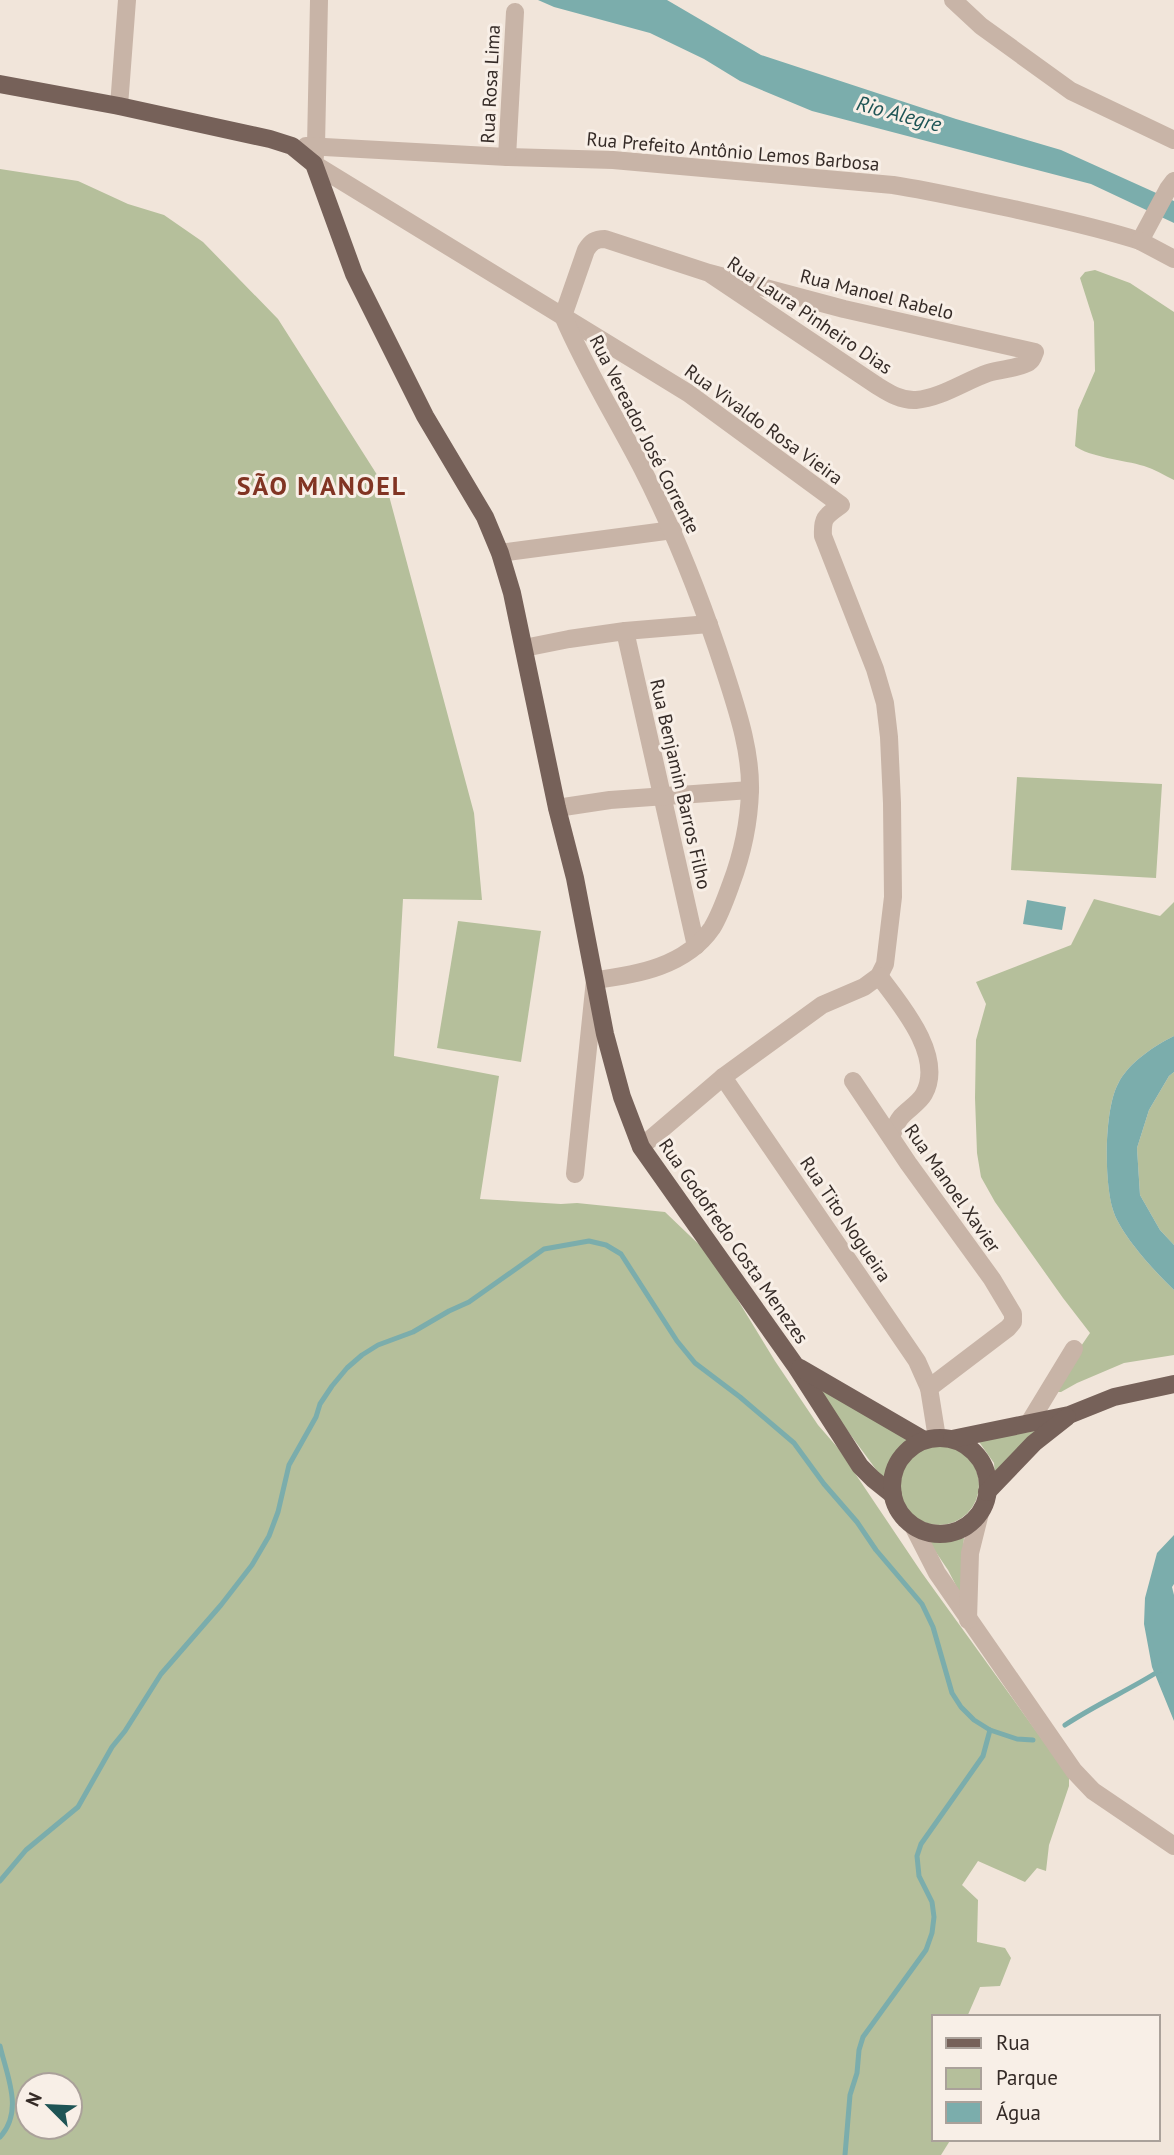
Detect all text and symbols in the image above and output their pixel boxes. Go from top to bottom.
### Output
street label: Rua Rosa Lima [475,24,505,144]
water label: Rio Alegre [854,89,945,138]
street label: Rua Prefeito Antônio Lemos Barbosa [586,126,880,176]
street label: Rua Laura Pinheiro Dias [723,251,897,379]
street label: Rua Manoel Rabelo [798,263,956,325]
street label: Rua Vereador José Corrente [584,331,706,537]
street label: Rua Vivaldo Rosa Vieira [680,359,848,489]
district label: SÃO MANOEL [237,469,407,502]
street label: Rua Benjamin Barros Filho [645,676,717,892]
street label: Rua Manoel Xavier [900,1119,1007,1257]
street label: Rua Godofredo Costa Menezes [654,1134,814,1348]
street label: Rua Tito Nogueira [795,1152,897,1286]
legend [932,2015,1160,2141]
text: Rua [996,2029,1030,2056]
text: Parque [996,2064,1058,2091]
north arrow [14,2071,84,2141]
text: N [20,2089,47,2110]
text: Água [996,2099,1041,2126]

